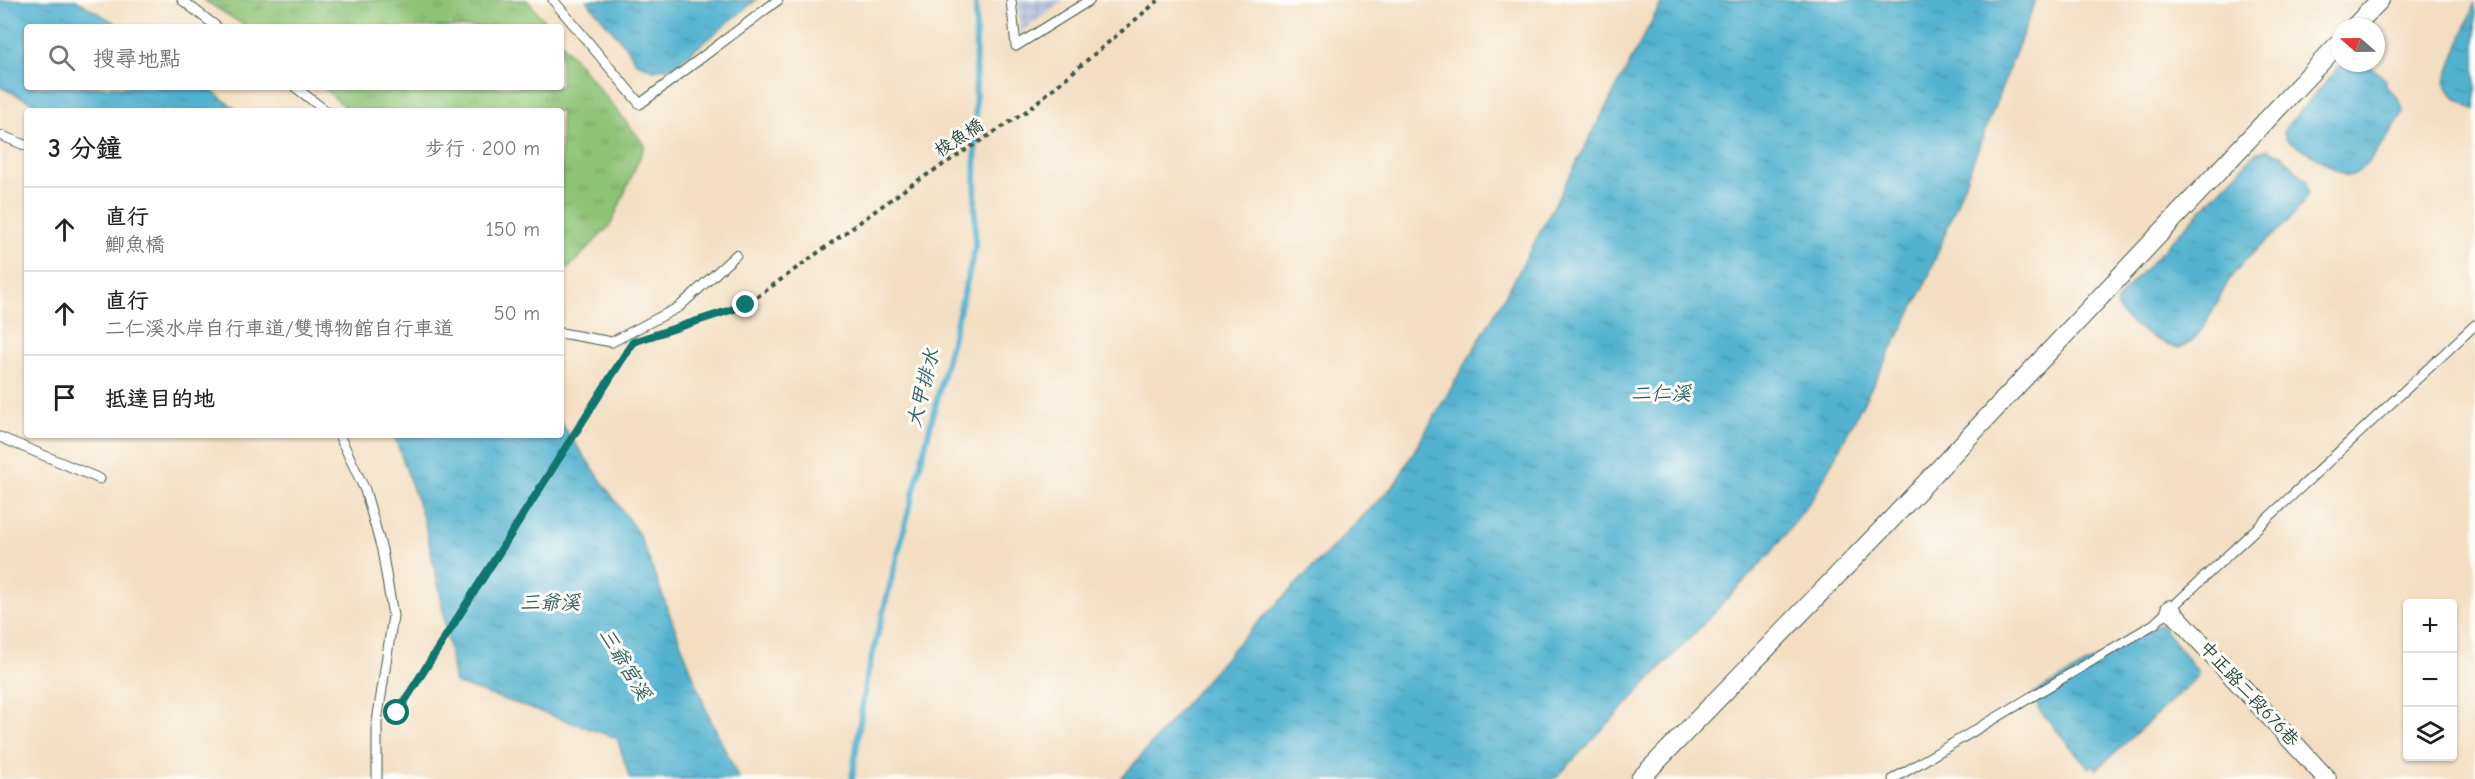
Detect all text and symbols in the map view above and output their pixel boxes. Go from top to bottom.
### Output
north arrow [2331,18,2385,72]
search box [24,24,564,90]
icon: search [45,41,78,74]
text: 搜尋地點 [93,46,181,72]
street label: 梭魚橋 [931,114,987,162]
text: 3 分鐘 [48,134,122,164]
text: 步行 · 200 m [425,137,540,160]
text: 直行 [105,204,149,230]
icon: ahead [48,213,81,246]
text: 150 m [486,218,540,241]
text: 鯽魚橋 [105,233,165,256]
text: 直行 [105,288,149,314]
route end [732,291,758,317]
icon: ahead [48,297,81,330]
text: 50 m [494,302,540,325]
text: 二仁溪水岸自行車道/雙博物館自行車道 [105,317,454,340]
water label: 大甲排水 [902,345,944,430]
icon: arrive [48,381,81,414]
water label: 二仁溪 [1631,382,1692,405]
text: 抵達目的地 [105,386,215,412]
water label: 三爺溪 [520,591,581,614]
map controls [2403,599,2457,761]
button: + [2403,599,2457,653]
water label: 三爺宮溪 [595,624,656,705]
street label: 中正路二段676巷 [2195,637,2303,751]
button: − [2403,653,2457,707]
route start [383,699,409,725]
button: layers [2403,707,2457,761]

